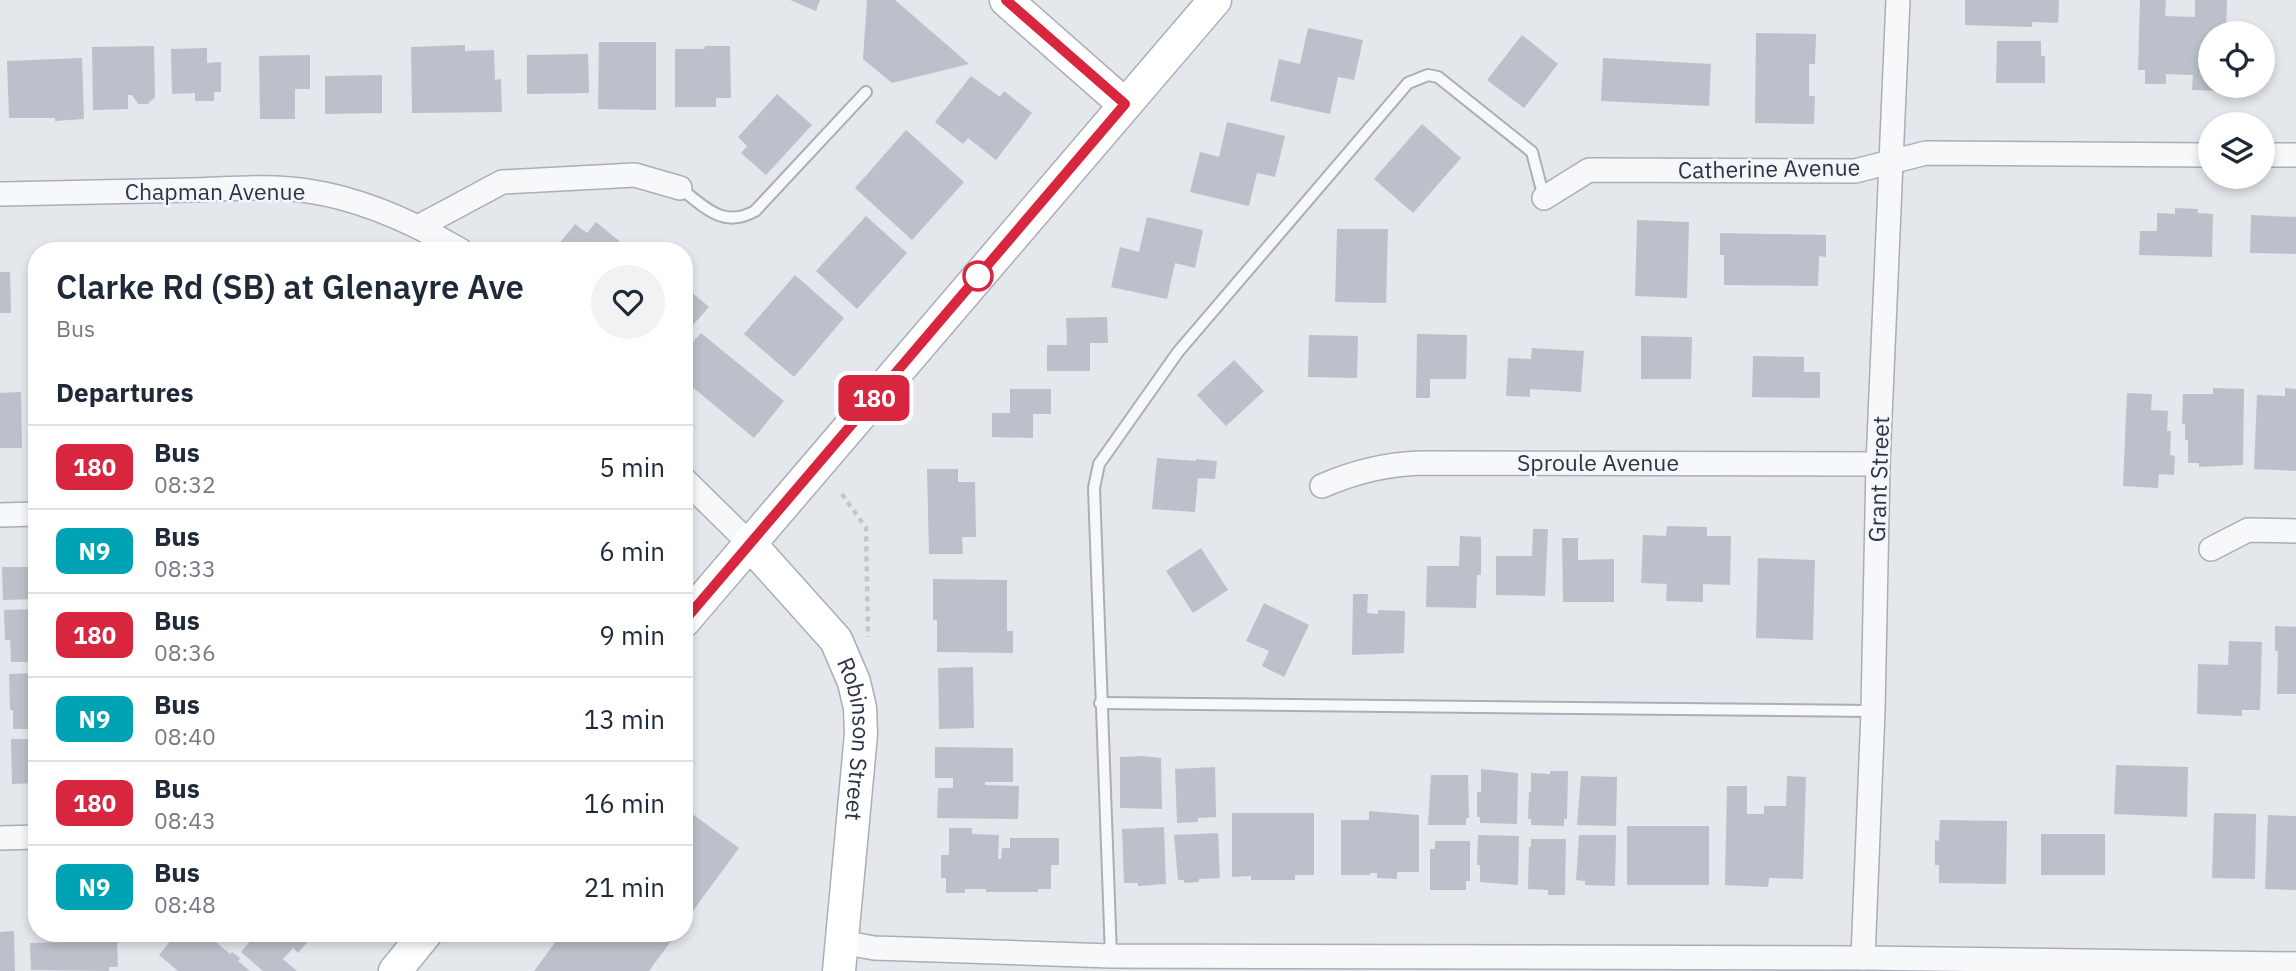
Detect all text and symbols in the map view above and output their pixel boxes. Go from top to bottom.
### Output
map controls [2198,21,2275,189]
button: locate [2198,21,2275,98]
button: layers [2198,112,2275,189]
street label: Catherine Avenue [1678,151,1860,185]
street label: Chapman Avenue [125,176,305,206]
unlabelled marker [963,261,993,291]
text: Clarke Rd (SB) at Glenayre Ave [56,265,524,308]
button: heart [591,265,665,339]
text: Bus [56,313,95,343]
text: Departures [56,375,194,409]
line badge: 180 [834,375,914,421]
text: 180 [852,382,896,414]
street label: Grant Street [1861,415,1895,543]
text: Bus [154,435,200,469]
street label: Sproule Avenue [1517,447,1679,477]
text: 5 min [599,450,665,484]
text: 180 [73,451,116,483]
text: 08:32 [154,469,216,499]
text: Bus [154,519,200,553]
text: 6 min [599,534,665,568]
text: N9 [79,535,110,567]
text: 08:33 [154,553,216,583]
text: Bus [154,603,200,637]
text: 9 min [599,618,665,652]
text: 180 [73,619,116,651]
text: 08:36 [154,637,216,667]
street label: Robinson Street [831,652,877,822]
text: Bus [154,687,200,721]
text: 13 min [584,702,665,736]
text: N9 [79,703,110,735]
text: 08:40 [154,721,216,751]
text: Bus [154,771,200,805]
text: 16 min [584,786,665,820]
text: 180 [73,787,116,819]
text: 08:43 [154,805,216,835]
text: Bus [154,855,200,889]
text: 21 min [584,870,665,904]
text: N9 [79,871,110,903]
text: 08:48 [154,889,216,919]

